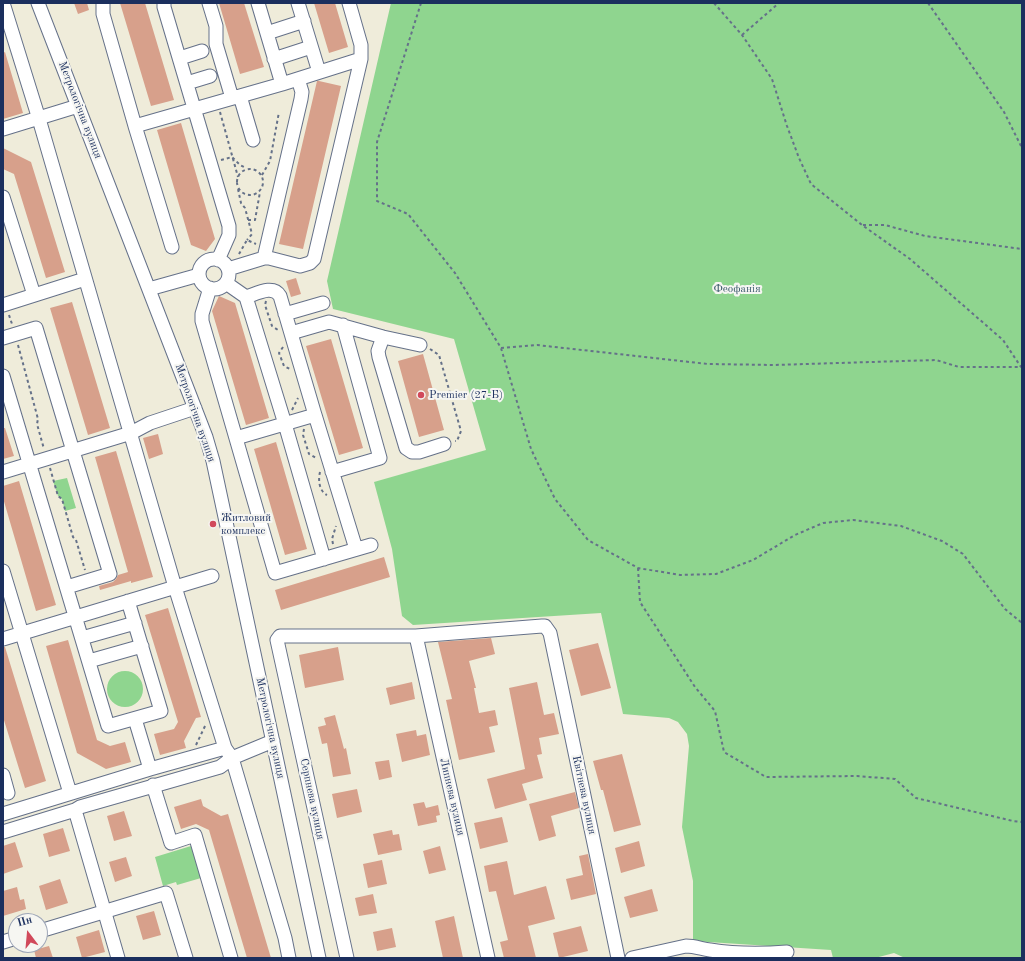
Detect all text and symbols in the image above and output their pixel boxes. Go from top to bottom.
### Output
street label: Метрологічна вулиця [55,59,105,161]
park label: Феофанія [713,282,761,296]
street label: Метрологічна вулиця [172,362,218,464]
place label: Premier (27-Б) [429,388,503,402]
marker: Premier (27-Б) [416,390,426,400]
place label: Житловий комплекс [221,511,271,537]
marker: Житловий комплекс [208,519,218,529]
street label: Метрологічна вулиця [253,676,287,780]
street label: Квітнева вулиця [569,754,599,836]
street label: Серпнева вулиця [297,757,327,841]
street label: Липнева вулиця [437,757,467,837]
north arrow [8,913,48,953]
text: Пн [16,915,34,929]

